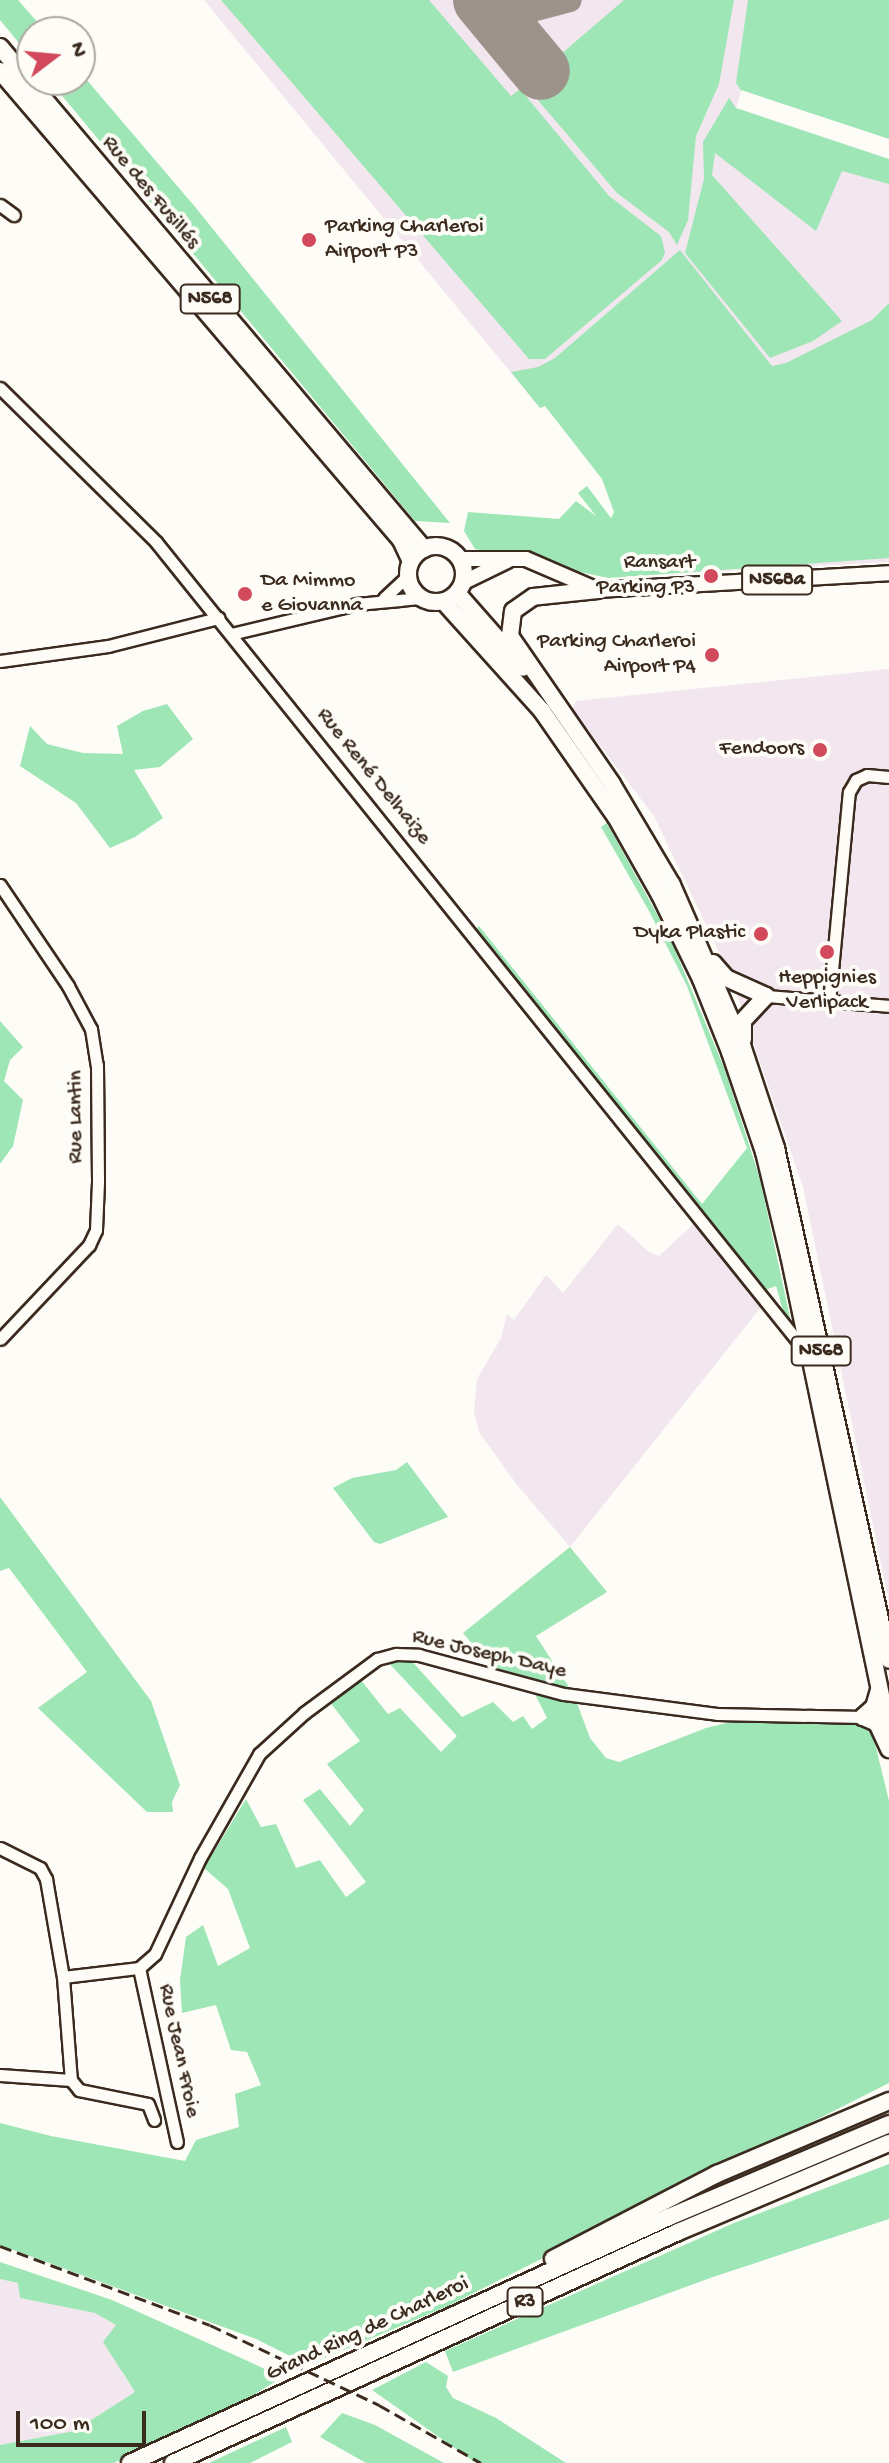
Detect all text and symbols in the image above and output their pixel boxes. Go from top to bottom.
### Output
north arrow [16,16,96,96]
text: N [63,39,92,60]
street label: Rue des Fusillés [95,131,205,255]
place label: Parking Charleroi Airport P3 [325,214,484,266]
marker: Parking Charleroi Airport P3 [300,231,318,249]
road number: N568 [178,283,242,315]
place label: Ransart Parking P3 [597,550,695,602]
road number: N568a [741,564,813,596]
marker: Ransart Parking P3 [702,567,720,585]
place label: Da Mimmo e Giovanna [261,568,363,620]
marker: Da Mimmo e Giovanna [236,585,254,603]
place label: Parking Charleroi Airport P4 [537,629,696,680]
marker: Parking Charleroi Airport P4 [703,646,721,664]
street label: Rue René Delhaize [310,703,436,851]
place label: Fendoors [719,737,804,763]
marker: Fendoors [811,741,829,759]
place label: Dyka Plastic [634,921,745,947]
marker: Dyka Plastic [752,925,770,943]
marker: Heppignies Verlipack [818,943,836,961]
place label: Heppignies Verlipack [778,965,876,1016]
street label: Rue Lantin [64,1070,90,1164]
road number: N568 [789,1335,853,1367]
street label: Rue Joseph Daye [409,1624,569,1686]
street label: Rue Jean Froie [151,1982,205,2120]
street label: Grand Ring de Charleroi [263,2271,473,2389]
road number: R3 [505,2286,545,2318]
scale bar [20,2395,150,2445]
text: 100 m [30,2410,90,2439]

